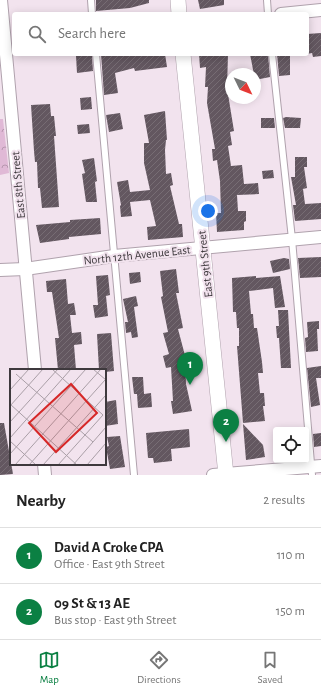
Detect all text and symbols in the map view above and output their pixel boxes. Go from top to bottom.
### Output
search box [12,12,309,56]
icon: search [26,23,48,45]
text: Search here [58,26,126,41]
north arrow [225,68,261,104]
street label: East 8th Street [9,151,27,219]
your location [198,201,218,221]
street label: East 9th Street [195,230,214,298]
street label: North 12th Avenue East [83,243,191,267]
pin: 1 [177,352,203,385]
inset map [10,369,106,465]
pin: 2 [213,409,239,442]
map controls [273,427,309,463]
button: locate [273,427,309,463]
text: Nearby [16,492,66,509]
text: 2 results [263,494,305,507]
text: David A Croke CPA [54,540,164,555]
text: 1 [27,549,31,562]
text: 110 m [277,549,305,562]
text: Office · East 9th Street [54,558,165,571]
text: 09 St & 13 AE [54,596,130,611]
text: 2 [26,605,32,618]
text: 150 m [276,605,305,618]
text: Bus stop · East 9th Street [54,614,177,627]
tab: Map [38,649,60,686]
tab: Directions [137,649,181,686]
tab: Saved [257,649,283,686]

